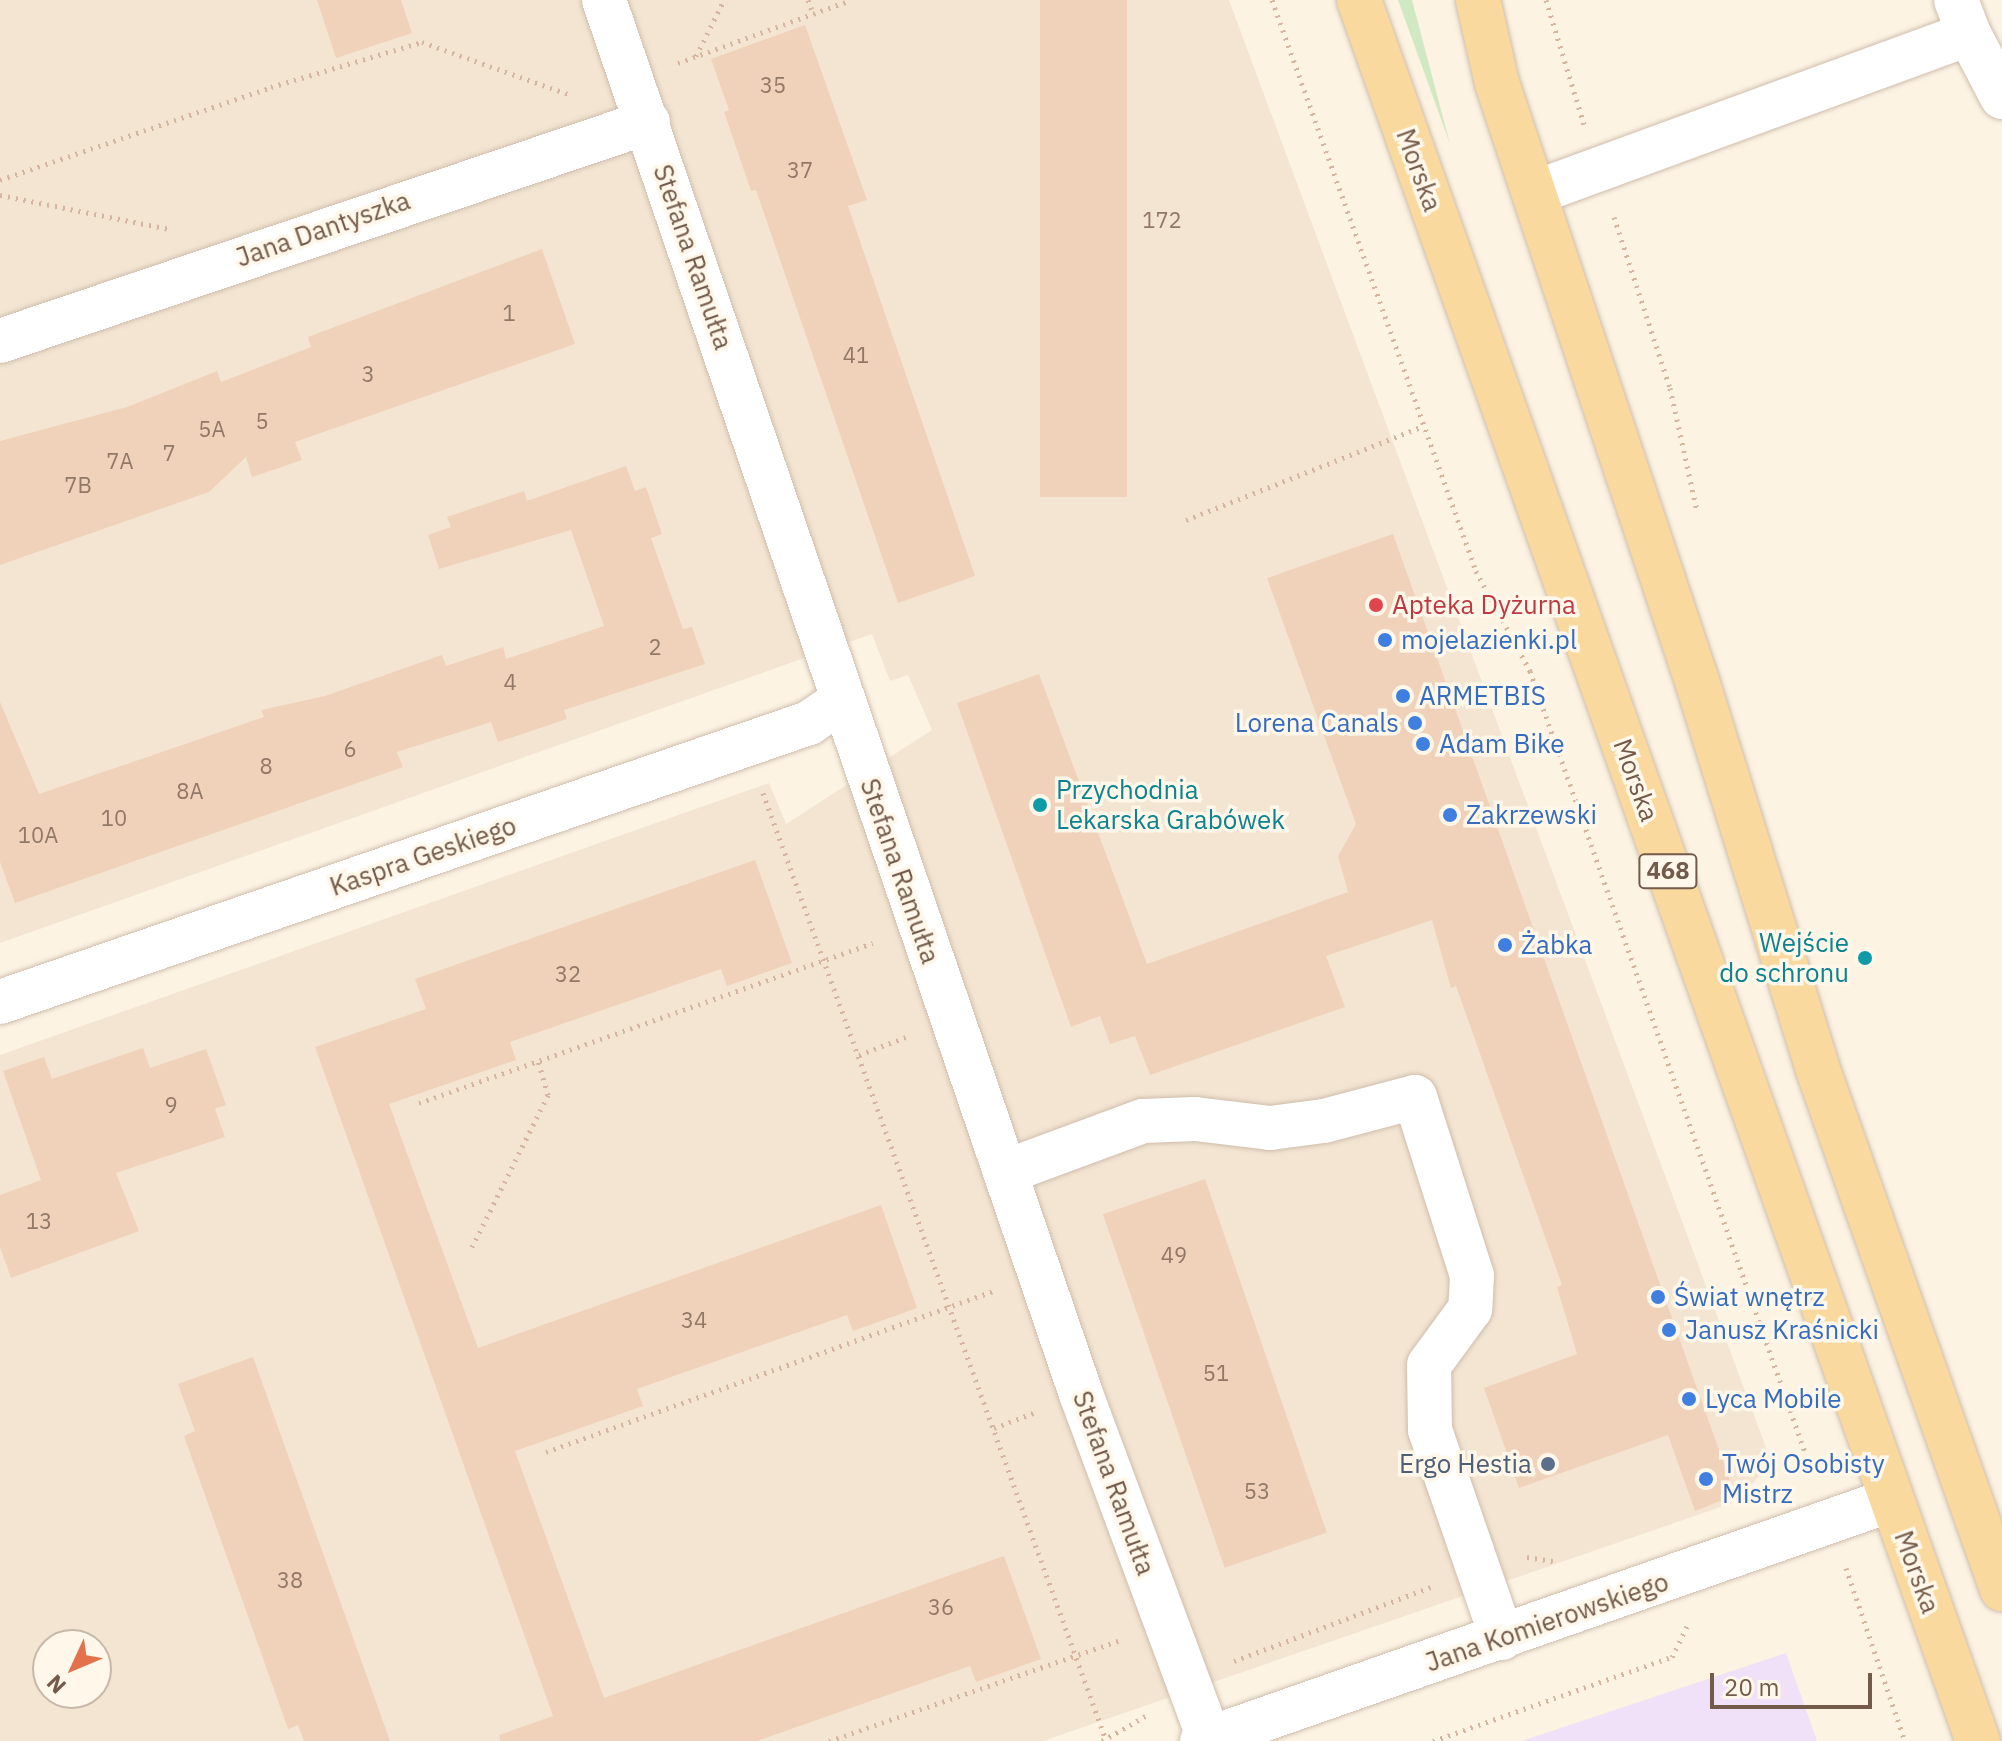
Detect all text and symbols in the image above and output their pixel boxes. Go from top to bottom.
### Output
house number: 35 [760,72,786,98]
street label: Morska [1390,125,1448,215]
house number: 37 [787,157,813,183]
street label: Stefana Ramułta [647,161,739,353]
street label: Jana Dantyszka [232,185,414,273]
house number: 172 [1142,207,1182,233]
house number: 1 [502,300,516,326]
house number: 41 [843,342,869,368]
house number: 3 [361,361,375,387]
house number: 5 [255,408,269,434]
house number: 5A [198,416,226,442]
house number: 7 [162,440,176,466]
house number: 7A [106,448,134,474]
house number: 7B [64,472,92,498]
place label: Apteka Dyżurna [1392,589,1576,621]
marker: Apteka Dyżurna [1367,596,1385,614]
place label: mojelazienki.pl [1401,624,1577,656]
marker: mojelazienki.pl [1376,631,1394,649]
house number: 2 [648,634,662,660]
house number: 4 [503,669,517,695]
place label: ARMETBIS [1419,680,1546,712]
marker: ARMETBIS [1394,687,1412,705]
place label: Lorena Canals [1235,707,1399,739]
marker: Lorena Canals [1406,714,1424,732]
place label: Adam Bike [1439,728,1564,760]
marker: Adam Bike [1414,735,1432,753]
street label: Morska [1607,735,1665,825]
house number: 6 [343,736,357,762]
house number: 8 [259,753,273,779]
place label: Przychodnia Lekarska Grabówek [1056,774,1285,836]
street label: Stefana Ramułta [854,775,946,967]
house number: 8A [176,778,204,804]
marker: Przychodnia Lekarska Grabówek [1031,796,1049,814]
place label: Zakrzewski [1466,799,1597,831]
house number: 10 [101,805,127,831]
marker: Zakrzewski [1441,806,1459,824]
street label: Kaspra Geskiego [326,810,520,902]
house number: 10A [18,822,58,848]
road number: 468 [1638,851,1698,891]
place label: Wejście do schronu [1719,927,1849,988]
place label: Żabka [1521,929,1592,961]
marker: Żabka [1496,936,1514,954]
marker: Wejście do schronu [1856,949,1874,967]
house number: 32 [555,961,581,987]
house number: 9 [164,1092,178,1118]
house number: 13 [26,1208,52,1234]
house number: 49 [1161,1242,1187,1268]
place label: Świat wnętrz [1674,1281,1824,1313]
marker: Świat wnętrz [1649,1288,1667,1306]
house number: 34 [681,1307,707,1333]
place label: Janusz Kraśnicki [1685,1314,1879,1346]
marker: Janusz Kraśnicki [1660,1321,1678,1339]
house number: 51 [1203,1360,1229,1386]
place label: Lyca Mobile [1705,1383,1842,1415]
street label: Stefana Ramułta [1066,1387,1162,1579]
marker: Lyca Mobile [1680,1390,1698,1408]
place label: Ergo Hestia [1399,1448,1532,1480]
place label: Twój Osobisty Mistrz [1722,1448,1885,1510]
marker: Ergo Hestia [1539,1455,1557,1473]
marker: Twój Osobisty Mistrz [1697,1470,1715,1488]
house number: 53 [1244,1478,1270,1504]
street label: Morska [1888,1527,1946,1617]
street label: Jana Komierowskiego [1421,1566,1673,1678]
house number: 38 [277,1567,303,1593]
house number: 36 [928,1594,954,1620]
north arrow [32,1629,112,1709]
scale bar [1714,1657,1876,1707]
text: N [40,1669,72,1700]
text: 20 m [1724,1671,1779,1703]

